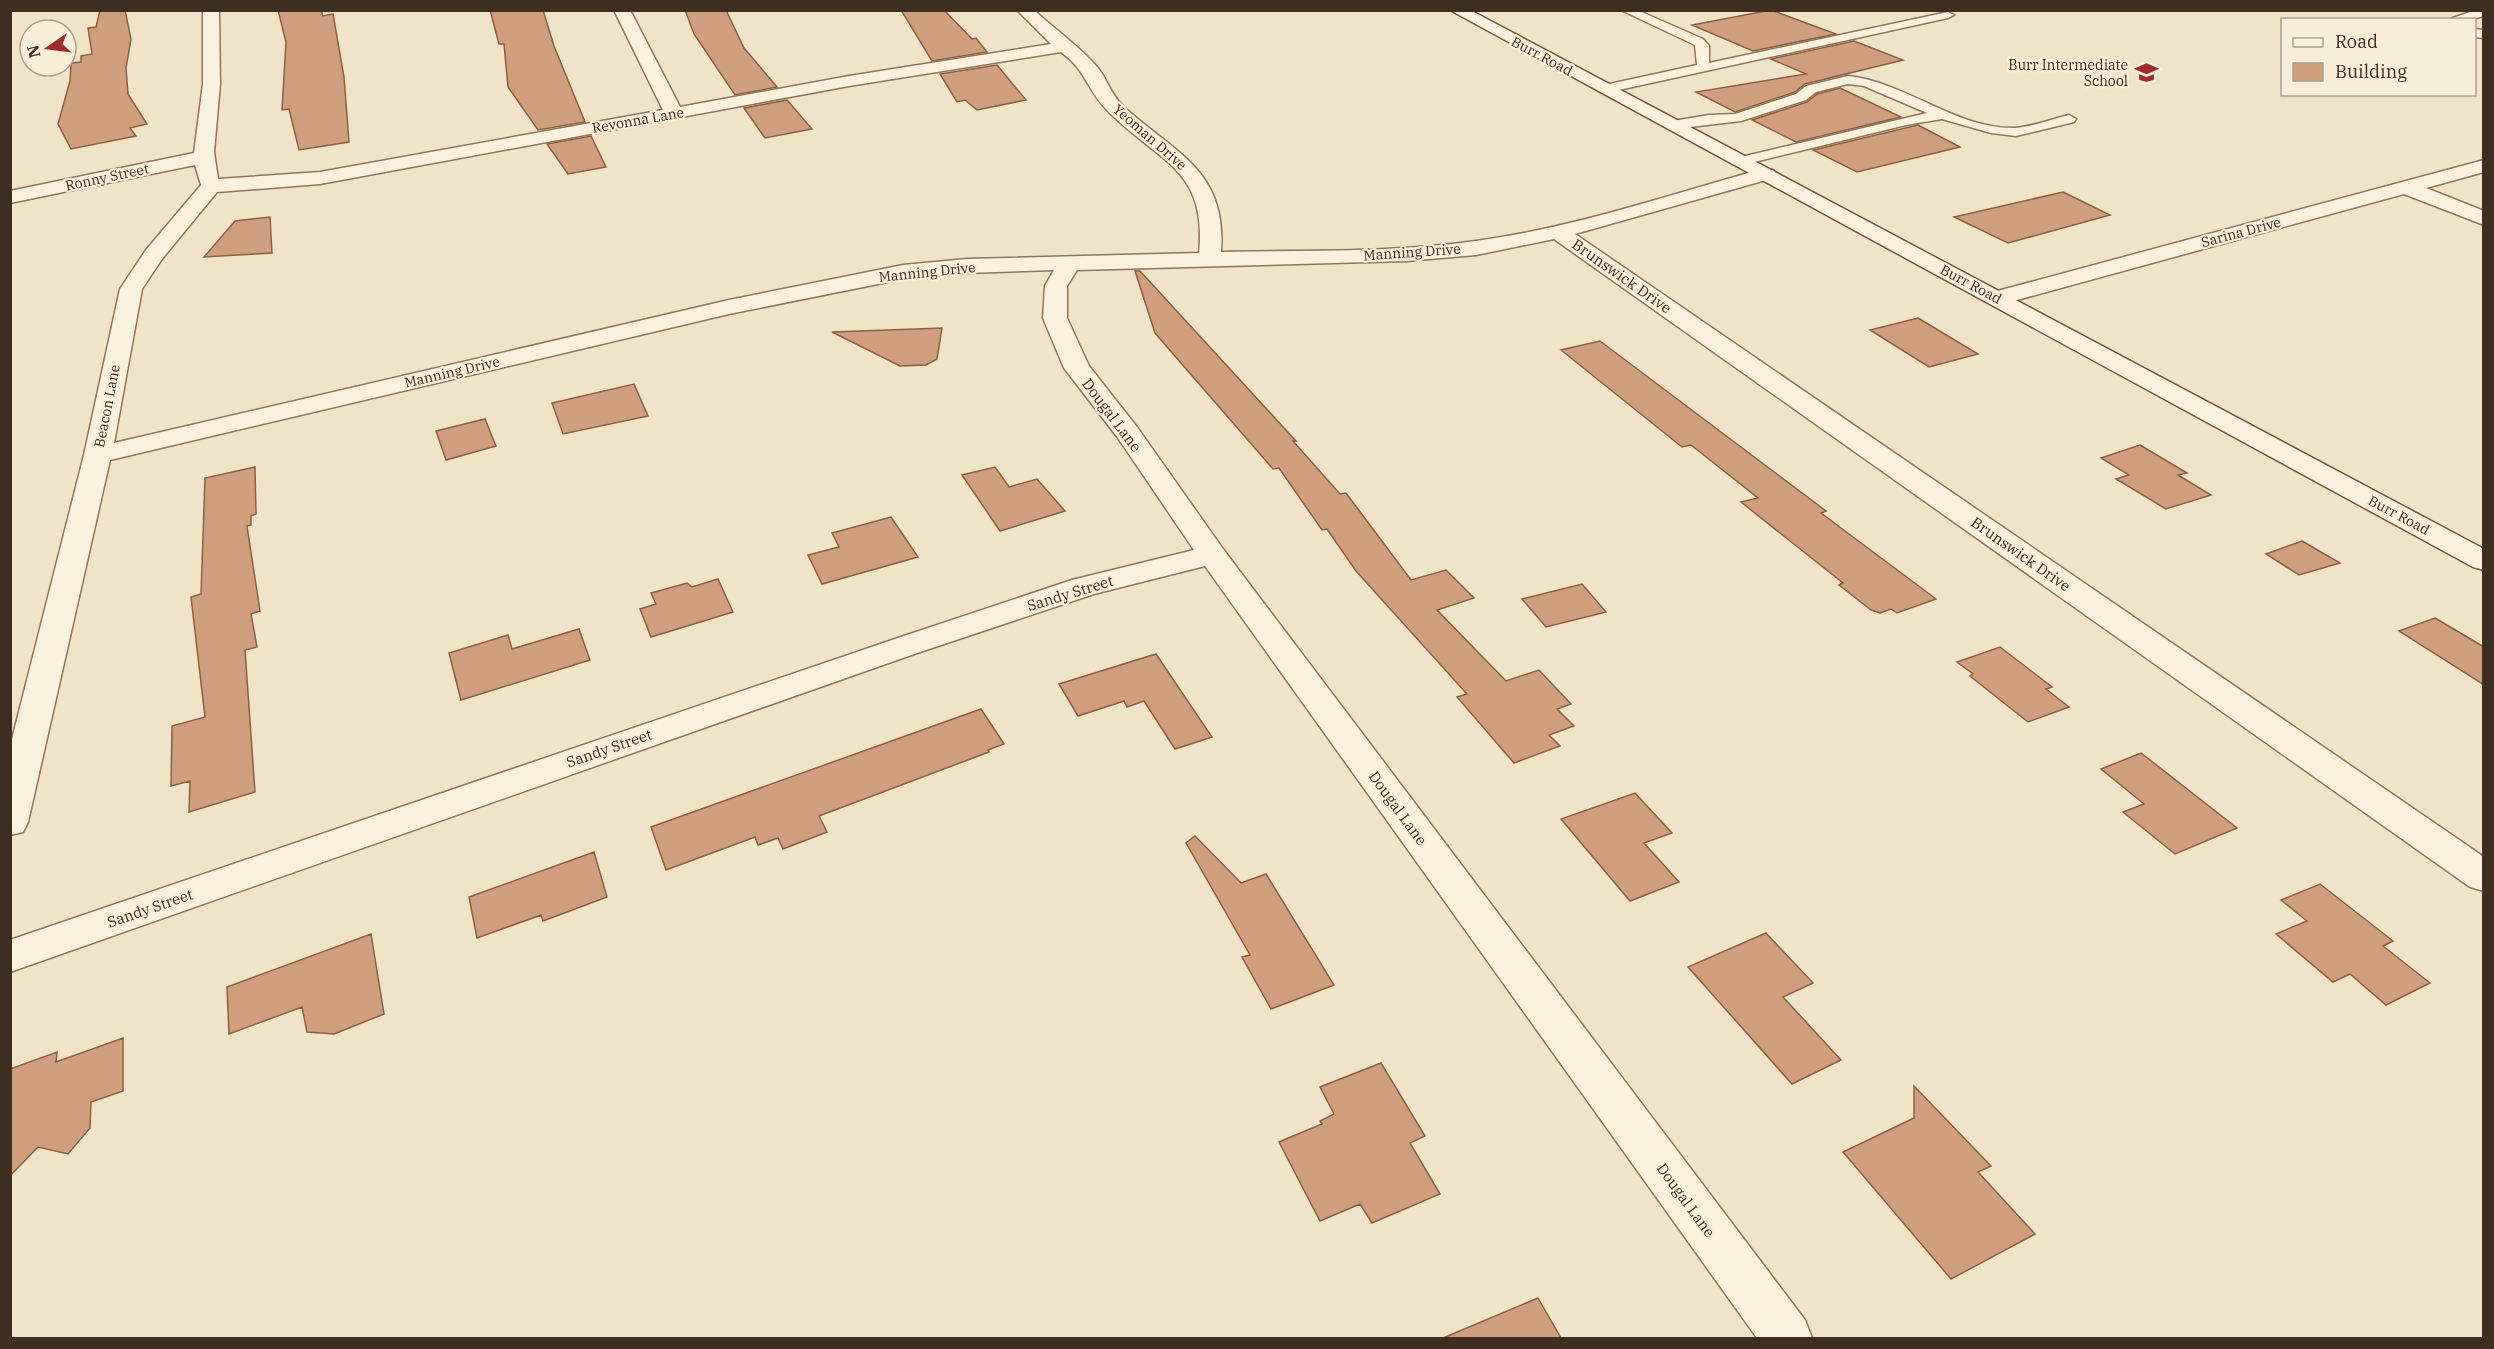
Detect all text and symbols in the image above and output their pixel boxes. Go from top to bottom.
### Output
north arrow [18,18,78,78]
legend [2281,18,2476,96]
text: Road [2335,30,2378,53]
street label: Burr Road [1508,32,1576,80]
text: N [22,43,45,60]
place label: Burr Intermediate School [2008,56,2128,90]
school or university icon: Burr Intermediate School [2133,60,2159,86]
text: Building [2335,60,2407,83]
street label: Yeoman Drive [1109,100,1191,174]
street label: Revonna Lane [591,103,685,137]
street label: Ronny Street [64,159,150,195]
street label: Sarina Drive [2199,213,2283,251]
street label: Brunswick Drive [1568,235,1676,317]
street label: Manning Drive [1363,240,1461,264]
street label: Manning Drive [878,258,976,286]
street label: Burr Road [1937,260,2005,308]
street label: Manning Drive [403,352,501,392]
street label: Beacon Lane [90,363,124,449]
street label: Dougal Lane [1078,374,1146,456]
street label: Burr Road [2365,491,2433,539]
street label: Brunswick Drive [1967,513,2075,595]
street label: Sandy Street [1025,571,1115,615]
street label: Sandy Street [564,724,654,772]
street label: Dougal Lane [1365,767,1431,849]
street label: Sandy Street [105,884,195,932]
street label: Dougal Lane [1653,1159,1719,1241]

